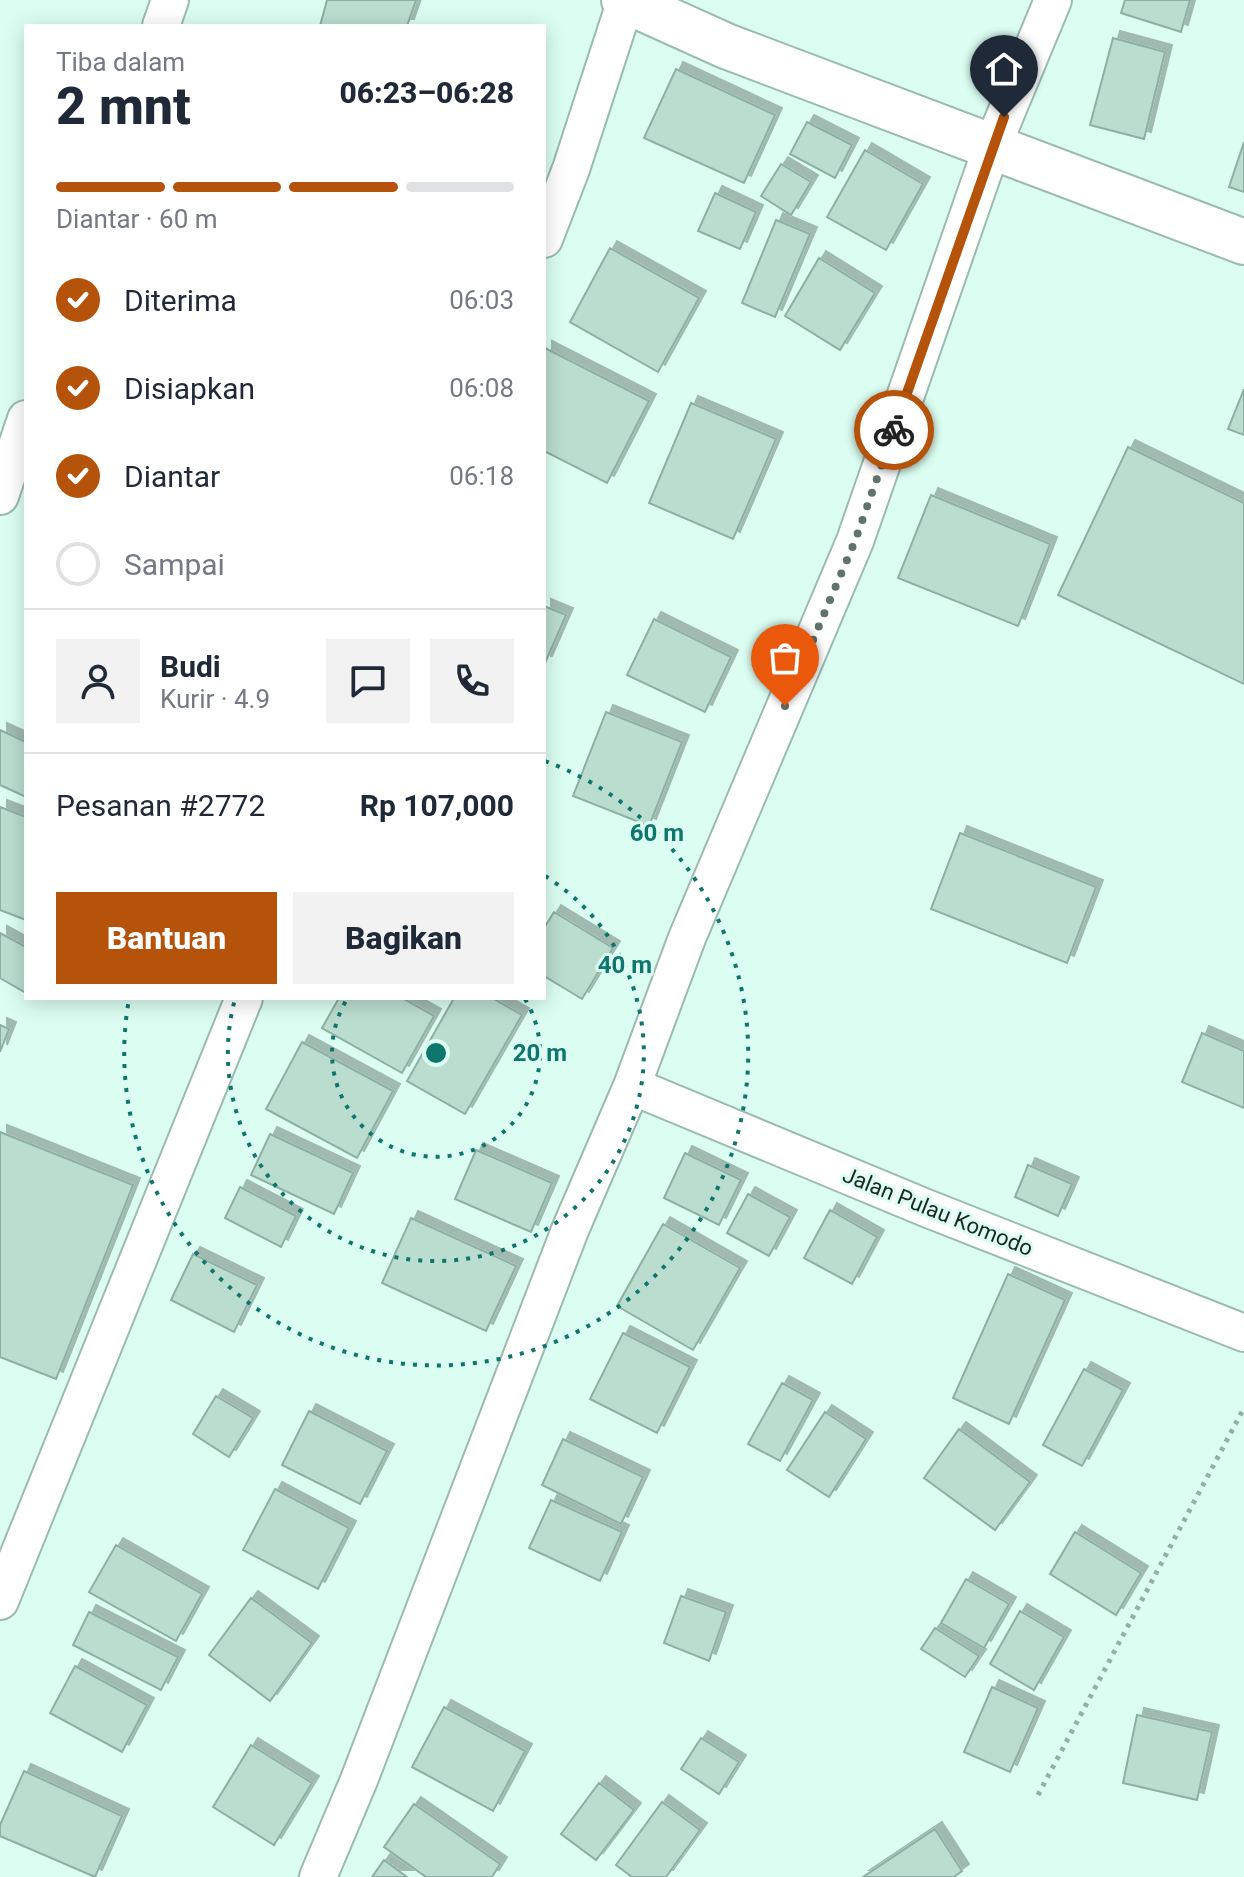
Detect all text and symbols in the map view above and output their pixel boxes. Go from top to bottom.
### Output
pin [970,35,1038,117]
text: Tiba dalam [56,47,185,77]
icon: home [982,47,1026,91]
text: 06:23–06:28 [339,75,514,110]
text: 2 mnt [56,76,191,137]
text: Diantar · 60 m [56,204,218,234]
icon: check [56,278,100,322]
text: Diterima [124,283,237,318]
text: 06:03 [449,285,514,315]
icon: check [56,366,100,410]
text: Disiapkan [124,371,255,406]
text: 06:08 [449,373,514,403]
courier [854,390,934,470]
icon: bike [872,408,916,452]
icon: check [56,454,100,498]
text: Diantar [124,459,220,494]
text: 06:18 [449,461,514,491]
text: Sampai [124,547,225,582]
pin [751,624,819,706]
icon: bag [763,636,807,680]
button: person [56,639,140,723]
button: chat [326,639,410,723]
button: phone [430,639,514,723]
text: Budi [160,649,221,684]
text: Kurir · 4.9 [160,684,270,714]
text: Pesanan #2772 [56,788,265,823]
text: Rp 107,000 [360,788,514,823]
text: 60 m [630,819,684,847]
button: Bantuan [56,892,277,984]
button: Bagikan [293,892,514,984]
text: 40 m [598,951,652,979]
centre of rings [422,1039,450,1067]
text: 20 m [513,1039,567,1067]
street label: Jalan Pulau Komodo [839,1162,1037,1261]

